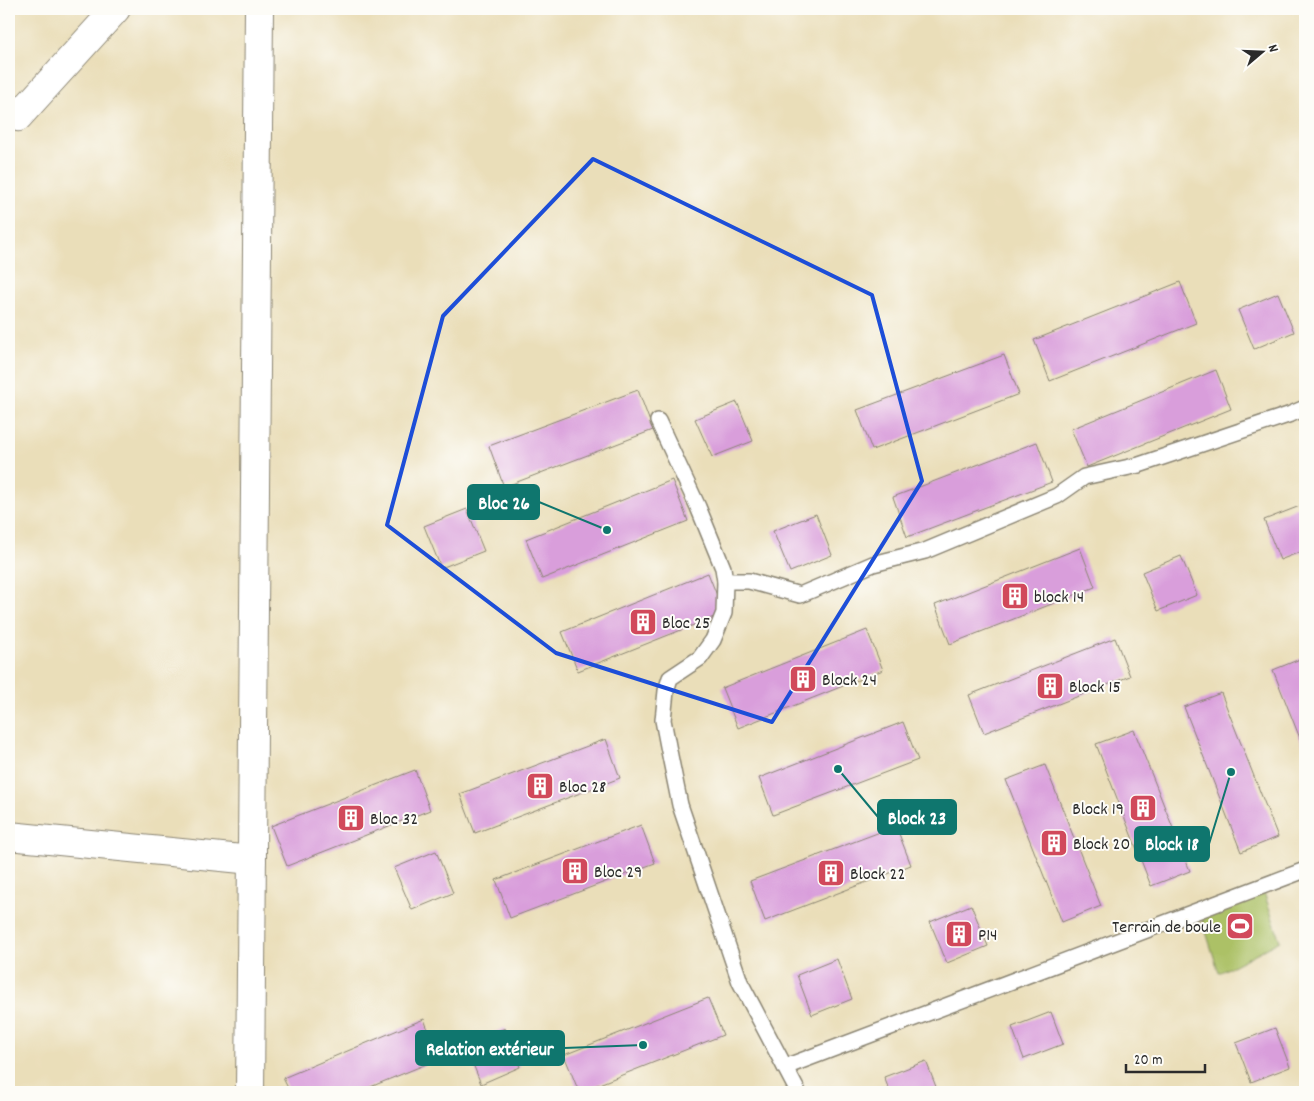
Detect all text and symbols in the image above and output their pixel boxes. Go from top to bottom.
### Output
north arrow [1236,28,1286,78]
text: N [1262,42,1283,55]
callout: Bloc 26 [468,485,539,519]
text: Bloc 26 [478,492,530,519]
building icon: block 14 [1000,581,1030,611]
place label: block 14 [1034,586,1084,611]
building icon: Bloc 25 [628,607,658,637]
place label: Bloc 25 [662,612,710,637]
building icon: Block 24 [788,664,818,694]
place label: Block 24 [822,669,877,694]
building icon: Block 15 [1035,671,1065,701]
place label: Block 15 [1069,676,1121,701]
building icon: Bloc 28 [525,771,555,801]
place label: Bloc 28 [559,776,606,801]
building icon: Block 19 [1128,793,1158,823]
place label: Block 19 [1072,798,1124,823]
callout: Block 23 [878,800,956,834]
building icon: Bloc 32 [336,803,366,833]
text: Block 23 [888,807,946,834]
place label: Bloc 32 [370,808,418,833]
callout: Block 18 [1135,827,1209,861]
building icon: Block 20 [1039,828,1069,858]
place label: Block 20 [1073,833,1130,858]
text: Block 18 [1145,833,1199,860]
building icon: Bloc 29 [560,856,590,886]
building icon: Block 22 [816,858,846,888]
place label: Bloc 29 [594,861,642,886]
place label: Block 22 [850,863,905,888]
sports icon: Terrain de boule [1225,911,1255,941]
place label: Terrain de boule [1112,916,1221,941]
building icon: P14 [944,919,974,949]
place label: P14 [978,924,998,949]
callout: Relation extérieur [416,1031,564,1065]
text: Relation extérieur [426,1038,555,1065]
scale bar [1126,1041,1205,1073]
text: 20 m [1134,1050,1162,1072]

